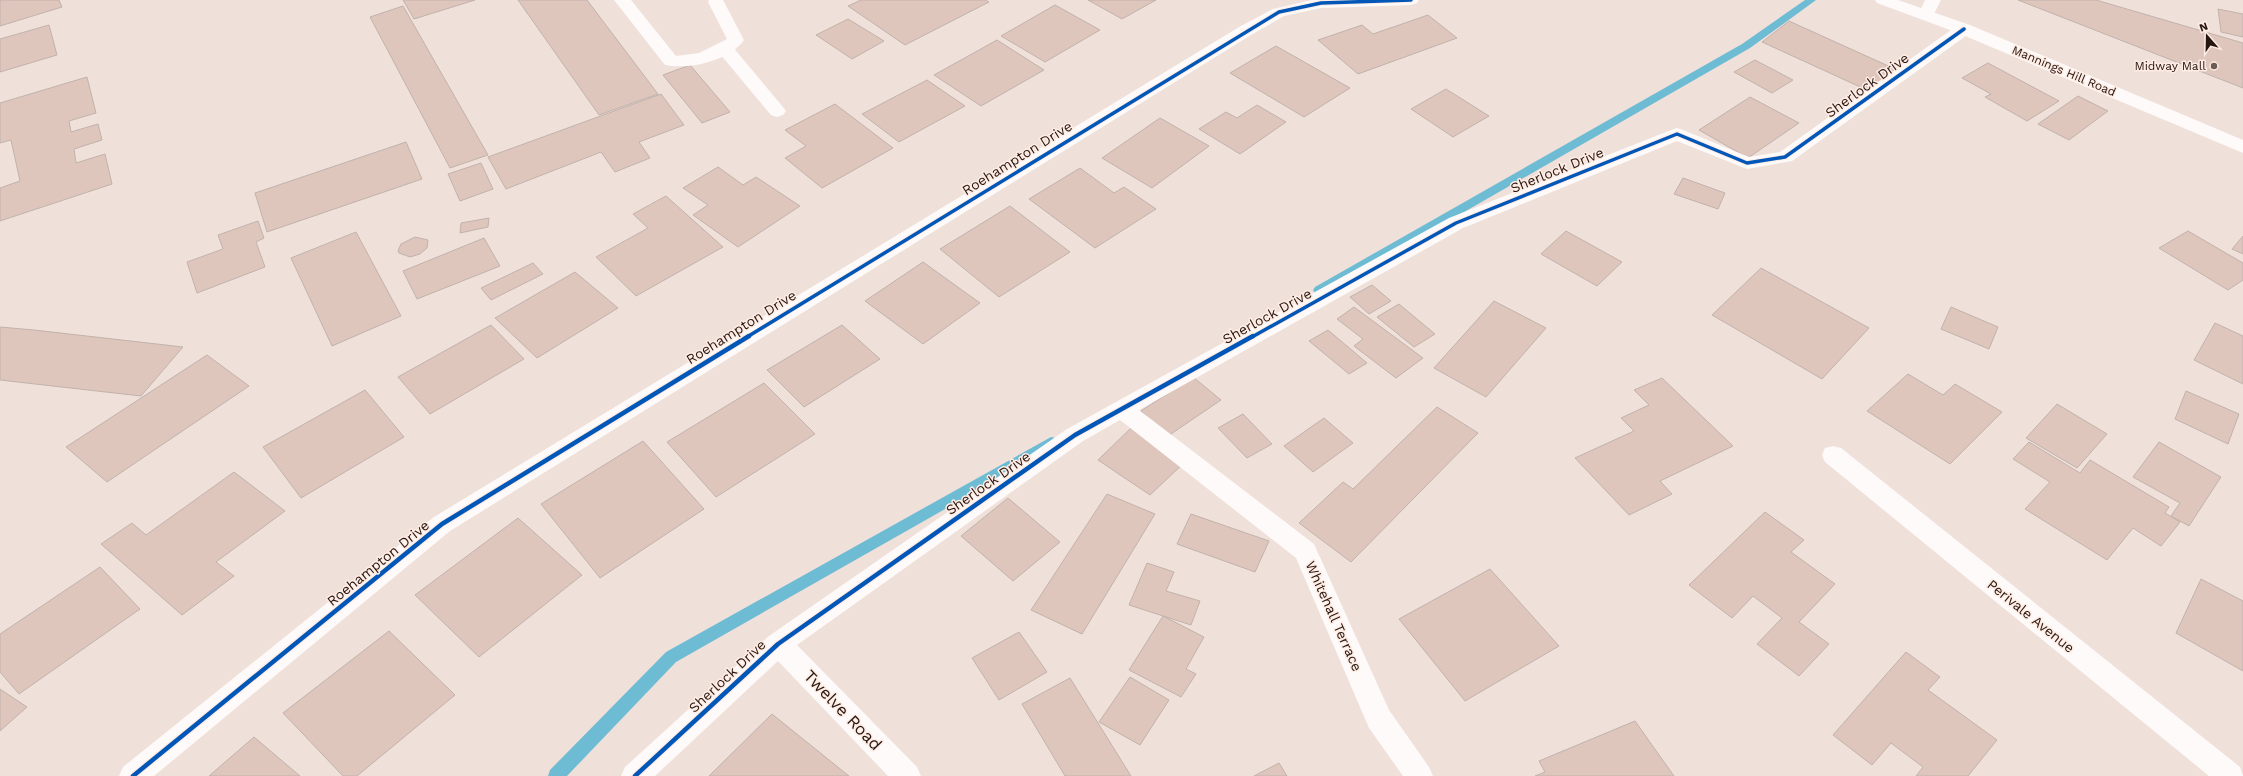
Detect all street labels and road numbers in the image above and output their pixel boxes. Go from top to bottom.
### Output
street label: Mannings Hill Road [2010,43,2118,99]
street label: Sherlock Drive [1822,49,1912,121]
street label: Roehampton Drive [959,118,1075,198]
street label: Sherlock Drive [1508,144,1606,196]
street label: Sherlock Drive [1220,285,1314,347]
street label: Roehampton Drive [683,287,799,367]
street label: Sherlock Drive [943,448,1033,518]
street label: Roehampton Drive [324,517,432,609]
street label: Whitehall Terrace [1303,558,1365,674]
street label: Perivale Avenue [1984,576,2078,656]
street label: Sherlock Drive [685,636,769,716]
street label: Twelve Road [800,666,886,754]

